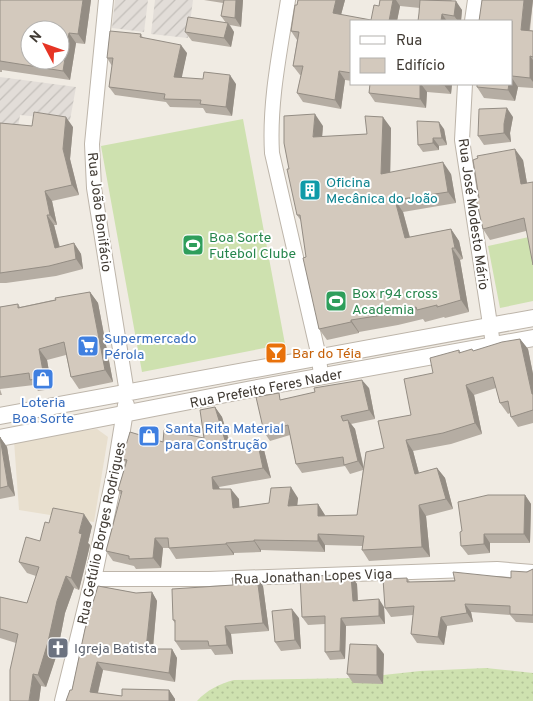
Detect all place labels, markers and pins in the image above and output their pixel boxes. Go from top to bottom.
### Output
place label: Oficina Mecânica do João [326,175,438,208]
building icon: Oficina Mecânica do João [298,178,322,202]
place label: Boa Sorte Futebol Clube [209,230,296,263]
sports icon: Boa Sorte Futebol Clube [181,233,205,257]
place label: Box r94 cross Academia [352,286,438,319]
sports icon: Box r94 cross Academia [324,289,348,313]
place label: Supermercado Pérola [104,331,197,364]
supermarket icon: Supermercado Pérola [76,334,100,358]
bar icon: Bar do Téia [264,341,288,365]
place label: Bar do Téia [292,346,361,363]
shop icon: Loteria Boa Sorte [31,367,55,391]
place label: Loteria Boa Sorte [12,395,74,428]
place label: Santa Rita Material para Construção [165,421,284,454]
shop icon: Santa Rita Material para Construção [137,424,161,448]
church icon: Igreja Batista [46,636,70,660]
place label: Igreja Batista [74,641,157,658]

